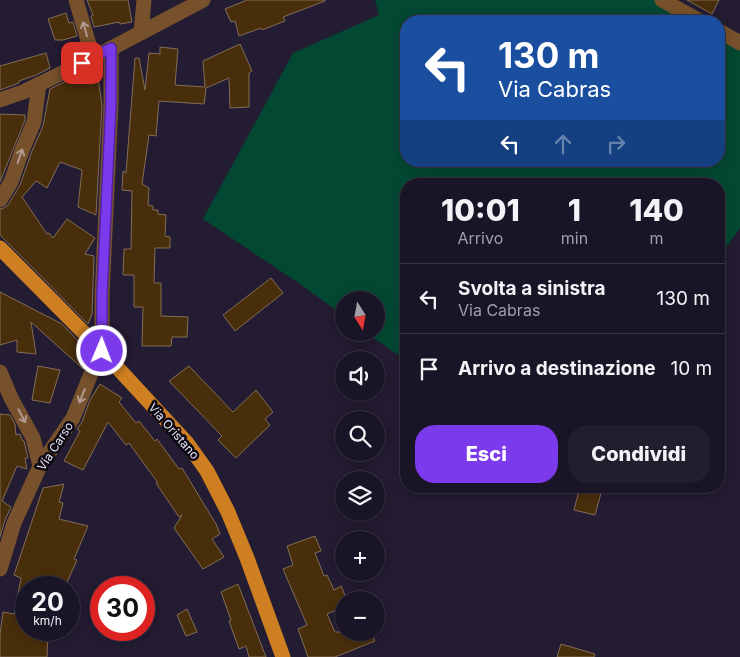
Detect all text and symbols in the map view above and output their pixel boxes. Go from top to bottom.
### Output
one-way arrow [79,21,89,37]
text: 130 m [498,34,600,76]
icon: left [415,35,480,100]
pin [61,42,103,84]
icon: arrive [68,49,96,77]
text: Via Cabras [498,76,611,102]
icon: left [496,130,524,158]
icon: ahead [549,130,577,158]
icon: right [602,130,630,158]
one-way arrow [16,149,25,164]
text: 10:01 [441,192,520,228]
text: 1 [568,192,581,228]
text: 140 [629,192,684,228]
text: Arrivo [458,228,503,248]
text: min [561,228,588,248]
text: m [650,228,664,248]
text: Svolta a sinistra [458,277,606,300]
icon: left [415,285,443,313]
text: 130 m [657,287,710,310]
north arrow [335,291,385,341]
map controls [335,291,385,641]
text: Via Cabras [458,300,540,320]
position arrow [75,324,127,376]
button: sound [335,351,385,401]
icon: arrive [415,355,443,383]
text: Arrivo a destinazione [458,357,656,380]
text: 10 m [671,357,712,380]
one-way arrow [77,388,87,403]
street label: Via Oristano [146,400,202,462]
one-way arrow [17,408,27,423]
button: search [335,411,385,461]
street label: Via Carso [34,419,76,473]
button: Esci [415,425,558,483]
button: Condividi [568,425,710,483]
button: layers [335,471,385,521]
button: + [335,531,385,581]
speed limit sign: 30 [90,576,155,641]
text: 20 [31,587,64,617]
button: − [335,591,385,641]
text: km/h [33,613,62,628]

